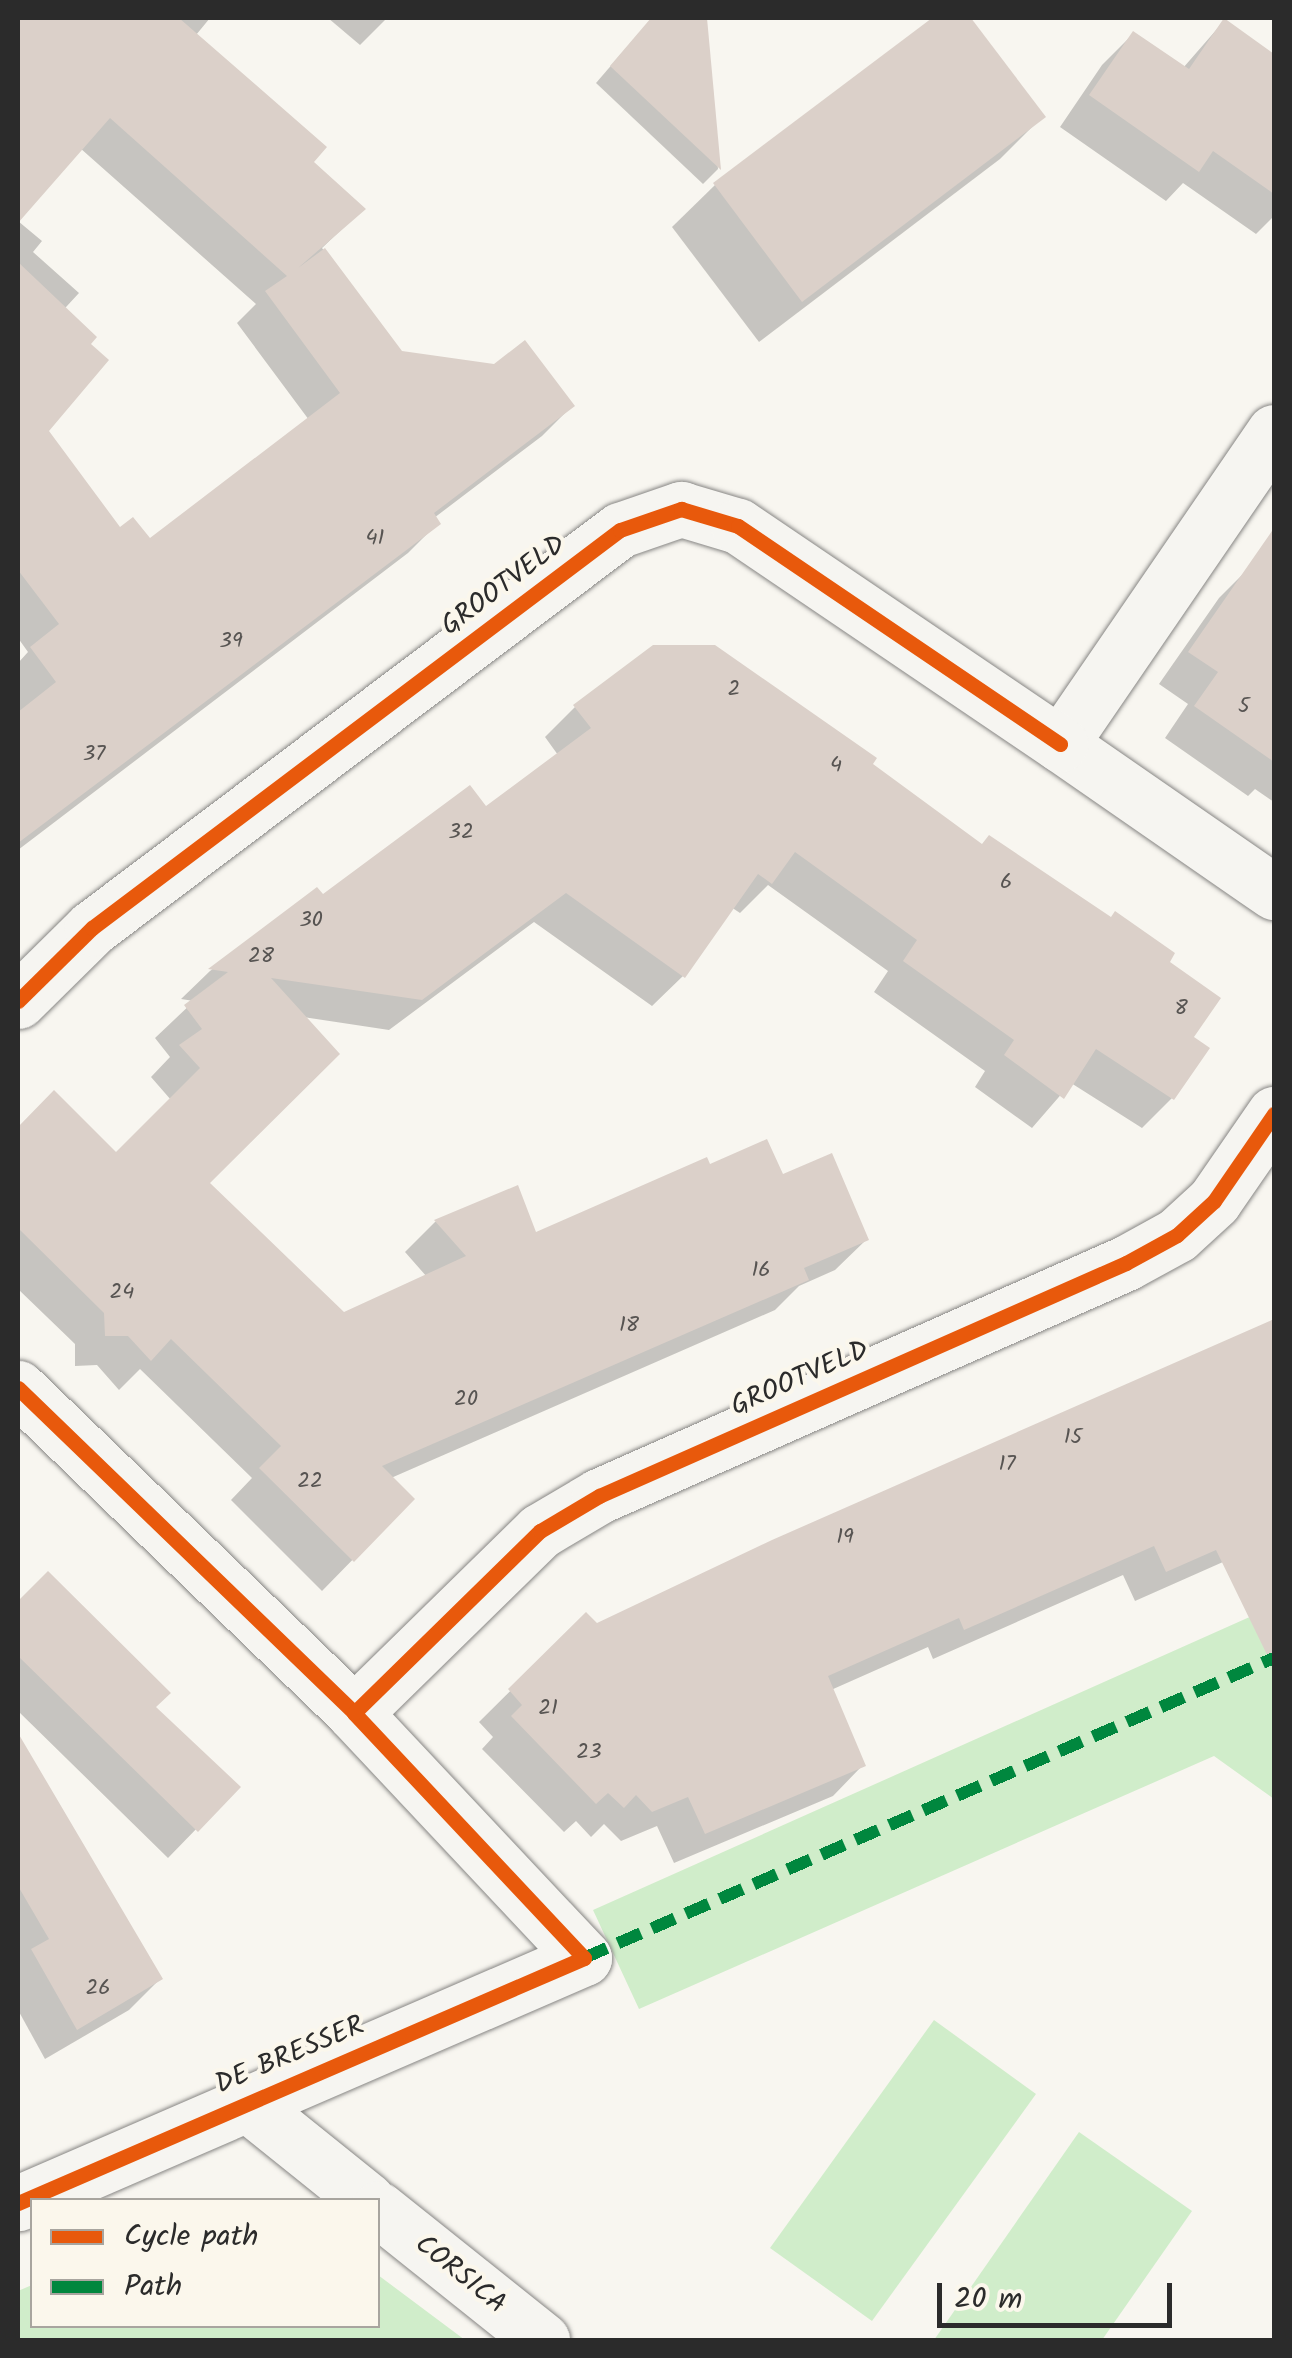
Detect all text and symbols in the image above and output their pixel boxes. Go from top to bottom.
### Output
house number: 41 [365,526,385,552]
street label: GROOTVELD [435,528,573,644]
house number: 39 [219,629,243,655]
house number: 2 [728,677,740,703]
house number: 5 [1238,694,1250,720]
house number: 37 [83,742,105,768]
house number: 4 [830,753,842,779]
house number: 32 [448,820,474,846]
house number: 6 [1000,870,1012,896]
house number: 30 [299,908,323,934]
house number: 28 [248,944,274,970]
house number: 8 [1174,996,1188,1022]
house number: 16 [751,1258,771,1284]
house number: 24 [110,1280,134,1306]
house number: 18 [619,1313,639,1339]
street label: GROOTVELD [726,1334,874,1424]
house number: 20 [454,1387,478,1413]
house number: 15 [1064,1425,1082,1451]
house number: 17 [998,1452,1016,1478]
house number: 22 [297,1469,323,1495]
house number: 19 [836,1525,854,1551]
house number: 21 [538,1696,558,1722]
house number: 23 [576,1740,602,1766]
house number: 26 [85,1976,111,2002]
street label: DE BRESSER [210,2010,370,2102]
legend [30,2198,380,2328]
text: Cycle path [124,2213,258,2261]
street label: CORSICA [408,2228,512,2322]
text: Path [124,2263,182,2311]
scale bar [942,2263,1177,2325]
text: 20 m [954,2276,1022,2324]

